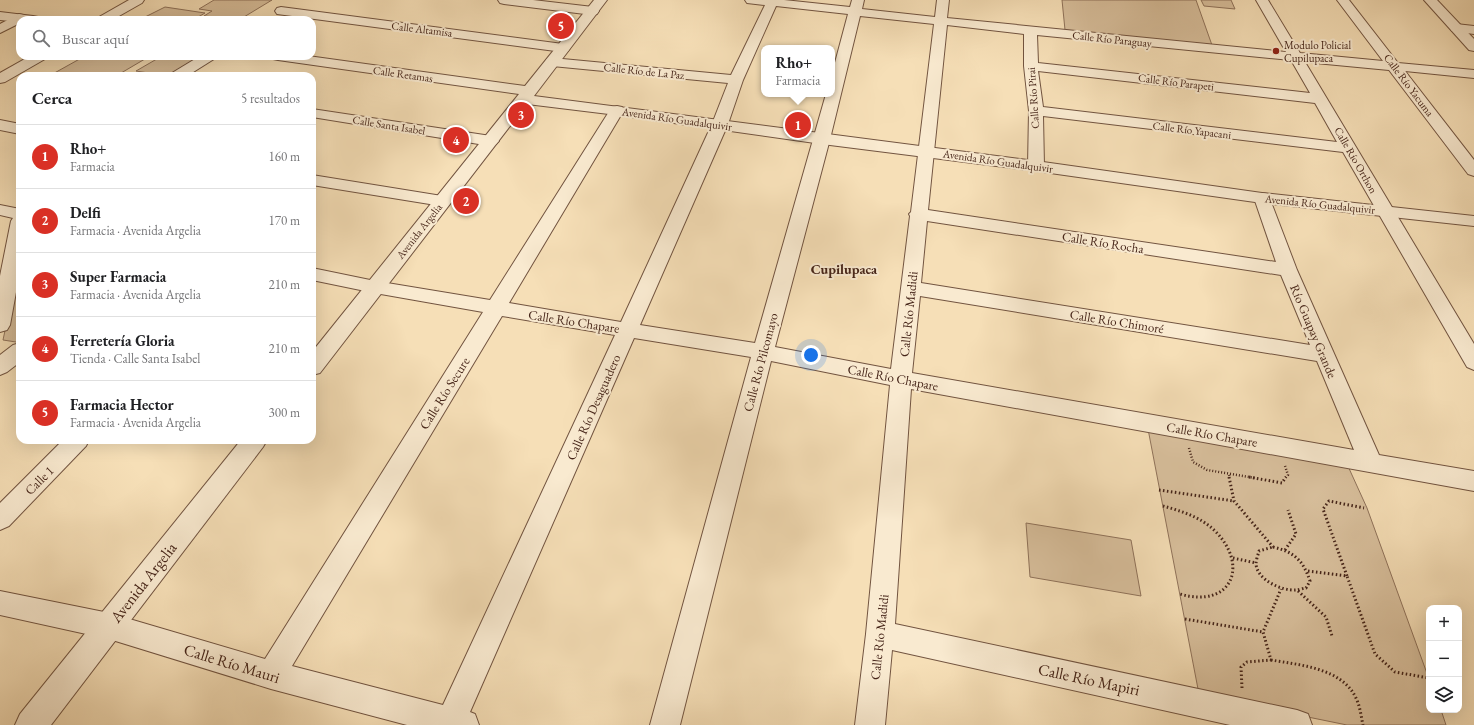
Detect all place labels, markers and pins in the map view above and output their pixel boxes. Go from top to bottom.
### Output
pin: 5 [548,11,574,41]
place label: Modulo Policial Cupilupaca [1284,38,1351,65]
marker: Modulo Policial Cupilupaca [1271,46,1281,56]
pin: 3 [508,100,534,130]
pin: 1 [785,110,811,140]
pin: 4 [443,125,469,155]
pin: 2 [453,186,479,216]

